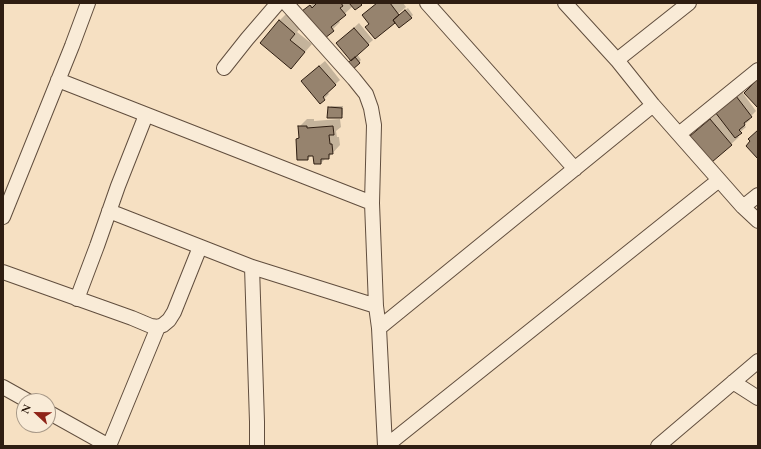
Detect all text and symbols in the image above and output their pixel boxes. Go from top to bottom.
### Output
north arrow [16,393,56,433]
text: N [18,402,34,416]

